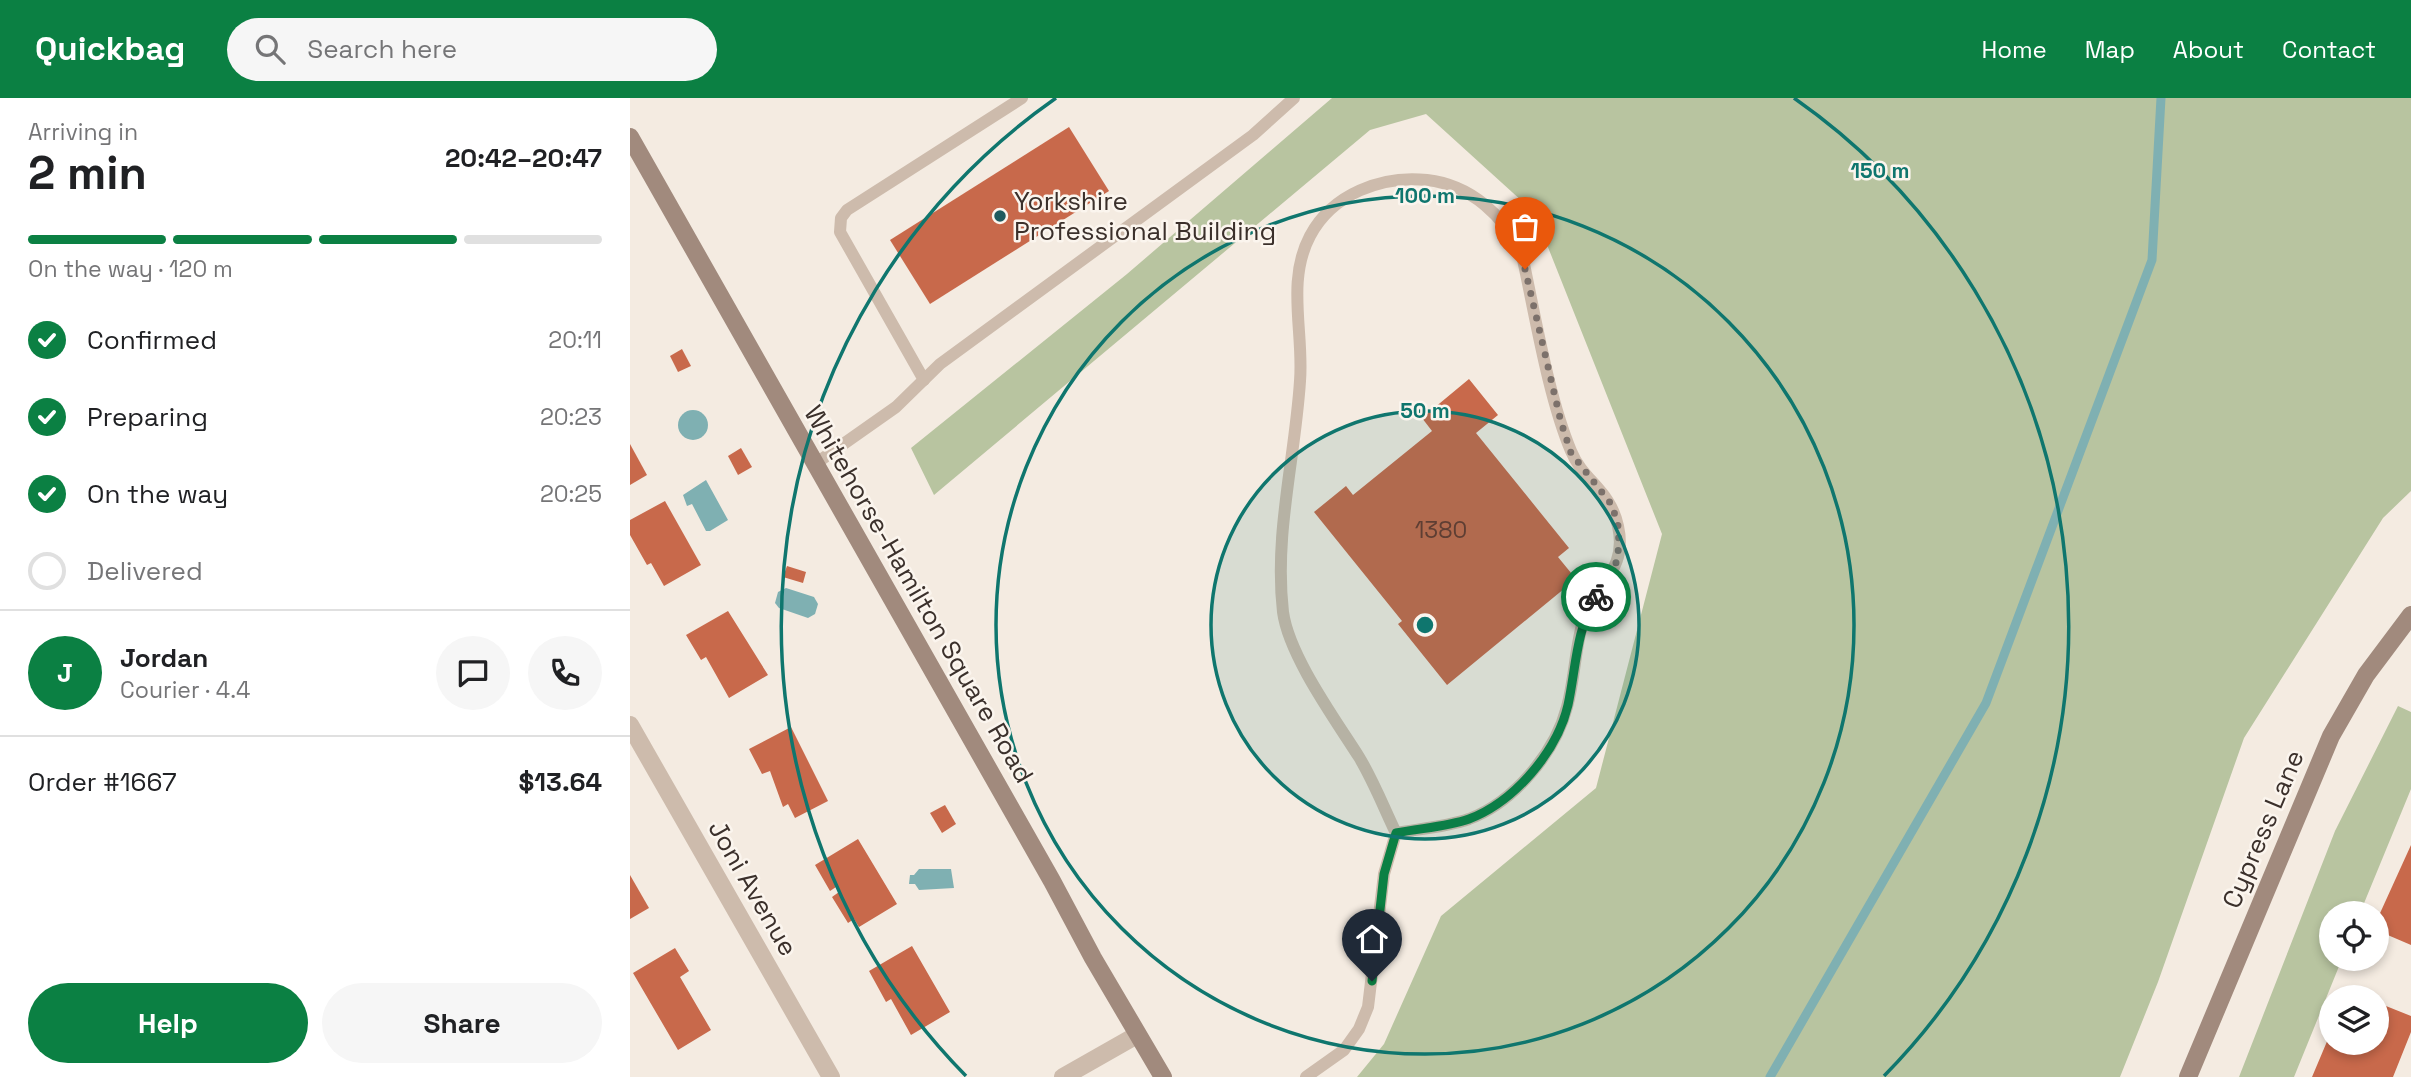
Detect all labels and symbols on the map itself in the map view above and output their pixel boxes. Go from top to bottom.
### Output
text: 150 m [1851,157,1909,184]
text: 100 m [1395,182,1455,209]
place label: Yorkshire Professional Building [1014,184,1276,248]
pin [1495,197,1555,269]
marker: Yorkshire Professional Building [992,208,1008,224]
text: 50 m [1400,397,1450,424]
street label: Whitehorse-Hamilton Square Road [797,399,1041,789]
house number: 1380 [1415,515,1467,545]
courier [1561,562,1631,632]
centre of rings [1413,613,1437,637]
street label: Cypress Lane [2214,745,2312,913]
street label: Joni Avenue [700,814,806,962]
pin [1342,909,1402,981]

